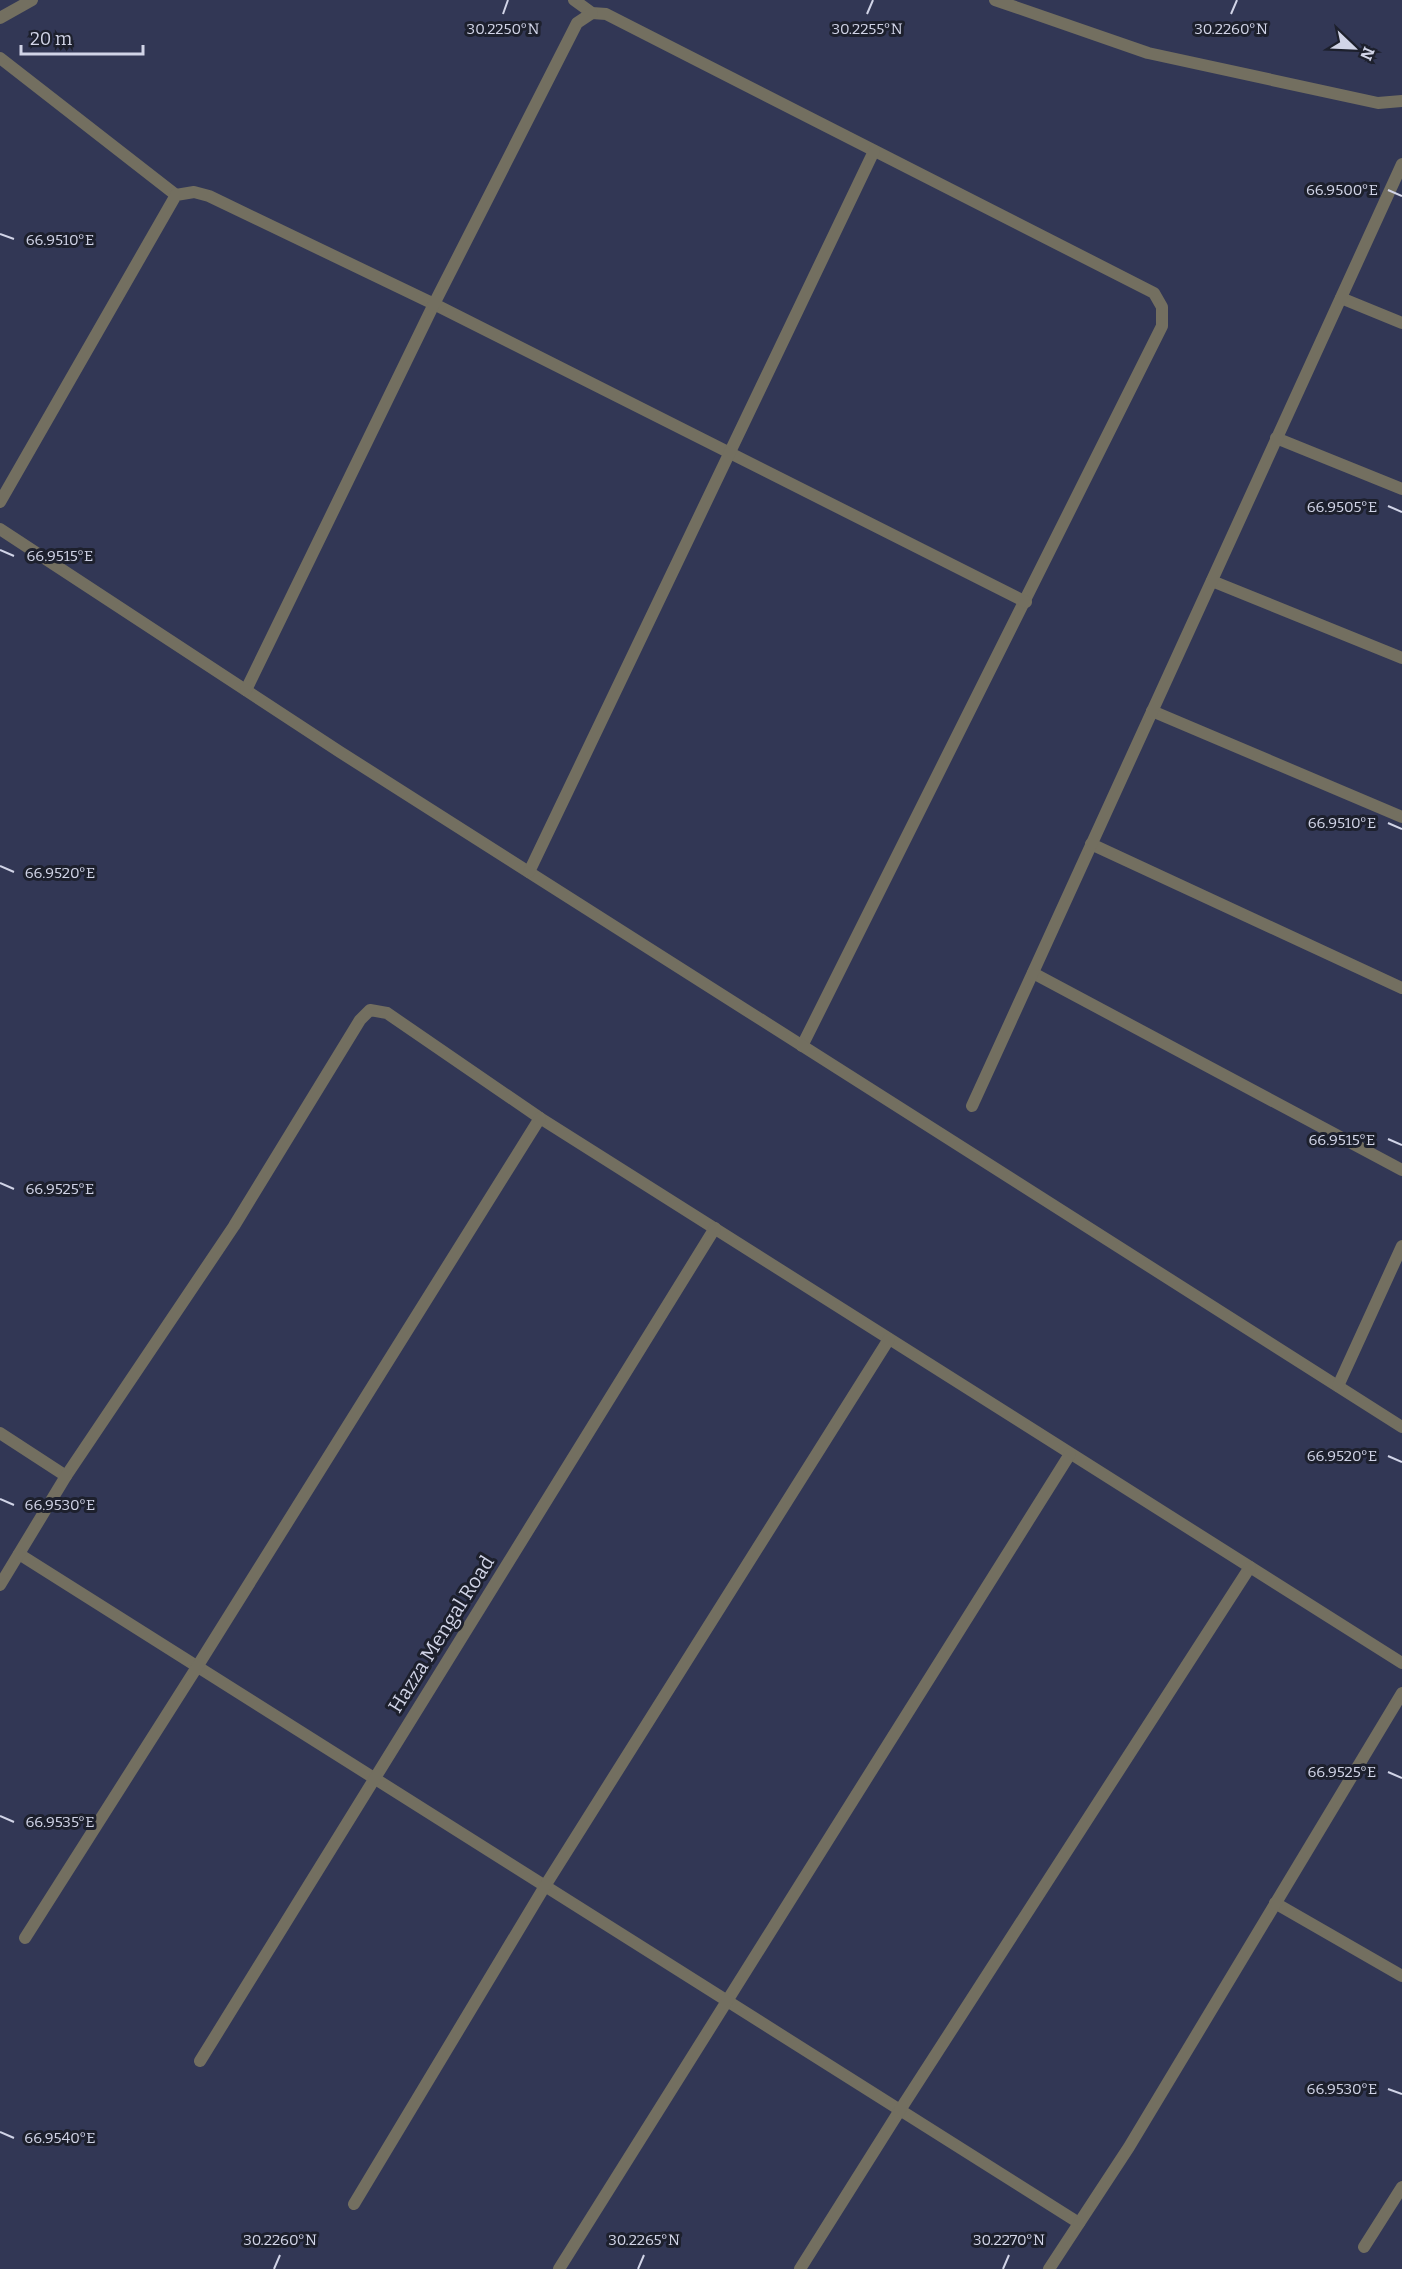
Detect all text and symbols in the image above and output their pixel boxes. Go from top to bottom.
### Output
scale bar [21,18,142,56]
north arrow [1324,18,1384,78]
text: 30.2250°N [467,20,539,38]
text: 30.2255°N [831,20,903,38]
text: 30.2260°N [1194,20,1268,38]
text: 20 m [30,28,72,50]
text: N [1356,44,1379,63]
text: 66.9500°E [1306,181,1378,199]
text: 66.9510°E [26,231,94,249]
text: 66.9505°E [1307,498,1377,516]
text: 66.9515°E [27,547,93,565]
text: 66.9510°E [1308,814,1376,832]
text: 66.9520°E [25,864,95,882]
text: 66.9515°E [1309,1131,1375,1149]
text: 66.9525°E [26,1180,94,1198]
text: 66.9520°E [1307,1447,1377,1465]
text: 66.9530°E [25,1496,95,1514]
street label: Hazza Mengal Road [383,1551,499,1717]
text: 66.9525°E [1308,1763,1376,1781]
text: 66.9535°E [25,1813,95,1831]
text: 66.9530°E [1307,2080,1377,2098]
text: 66.9540°E [24,2129,96,2147]
text: 30.2260°N [243,2231,317,2249]
text: 30.2265°N [608,2231,680,2249]
text: 30.2270°N [973,2231,1045,2249]

